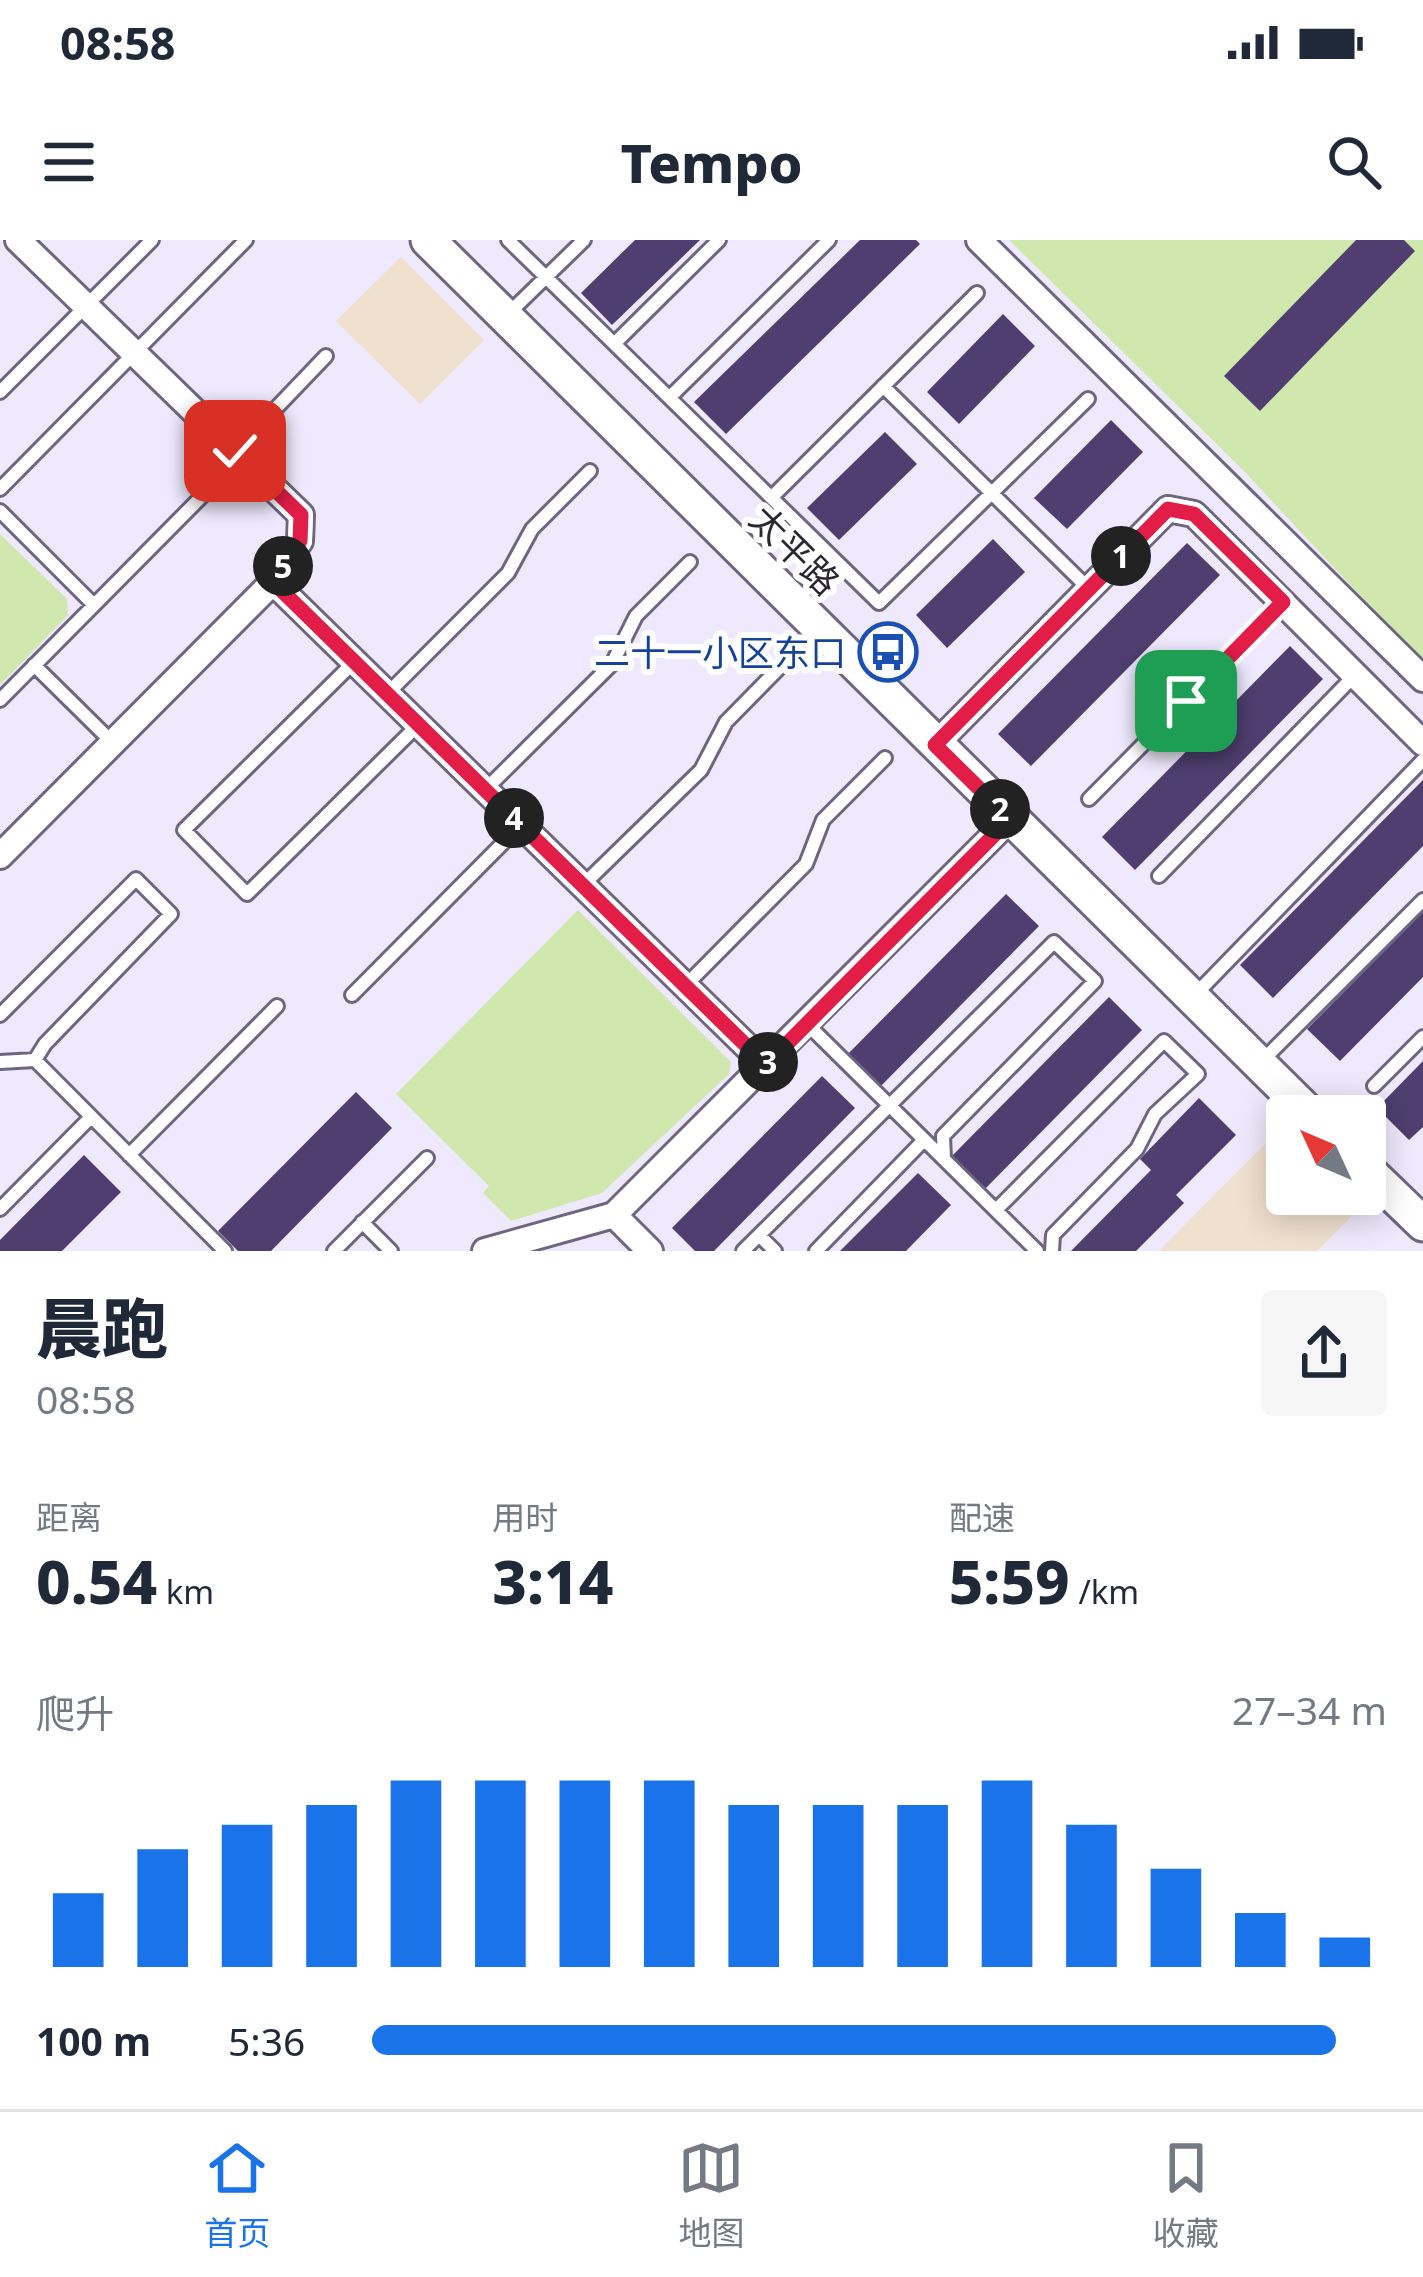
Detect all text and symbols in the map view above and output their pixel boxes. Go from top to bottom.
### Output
text: 08:58 [60,12,176,73]
text: Tempo [620,125,803,199]
icon: menu [36,129,102,195]
icon: search [1321,129,1387,195]
pin [184,400,286,502]
icon: check [202,418,268,484]
street label: 太平路 [739,494,851,606]
pin: 1 [1091,526,1151,586]
text: 1 [1112,533,1130,578]
pin: 5 [253,536,313,596]
text: 5 [274,543,292,588]
bus stop icon: 二十一小区东口 [857,621,919,683]
place label: 二十一小区东口 [594,628,846,677]
pin [1135,650,1237,752]
icon: arrive [1153,668,1219,734]
pin: 2 [970,779,1030,839]
text: 2 [991,786,1009,831]
pin: 4 [484,788,544,848]
text: 4 [505,795,523,840]
pin: 3 [738,1032,798,1092]
text: 3 [759,1039,777,1084]
north arrow [1266,1095,1386,1215]
map controls [1266,1095,1386,1215]
text: 晨跑 [36,1282,168,1372]
button: share [1261,1290,1387,1416]
text: 08:58 [36,1372,136,1425]
text: 距离 [36,1495,102,1540]
text: 用时 [492,1495,558,1540]
text: 配速 [949,1495,1015,1540]
text: 0.54 [36,1540,157,1622]
text: 3:14 [492,1540,613,1622]
text: 5:59 [949,1540,1070,1622]
text: km [157,1569,214,1614]
text: /km [1070,1569,1139,1614]
text: 27–34 m [1232,1683,1387,1736]
text: 爬升 [36,1686,114,1739]
text: 100 m [36,2014,151,2067]
text: 5:36 [228,2014,305,2067]
tab: 首页 [204,2135,270,2255]
tab: 地图 [678,2135,744,2255]
tab: 收藏 [1153,2135,1219,2255]

